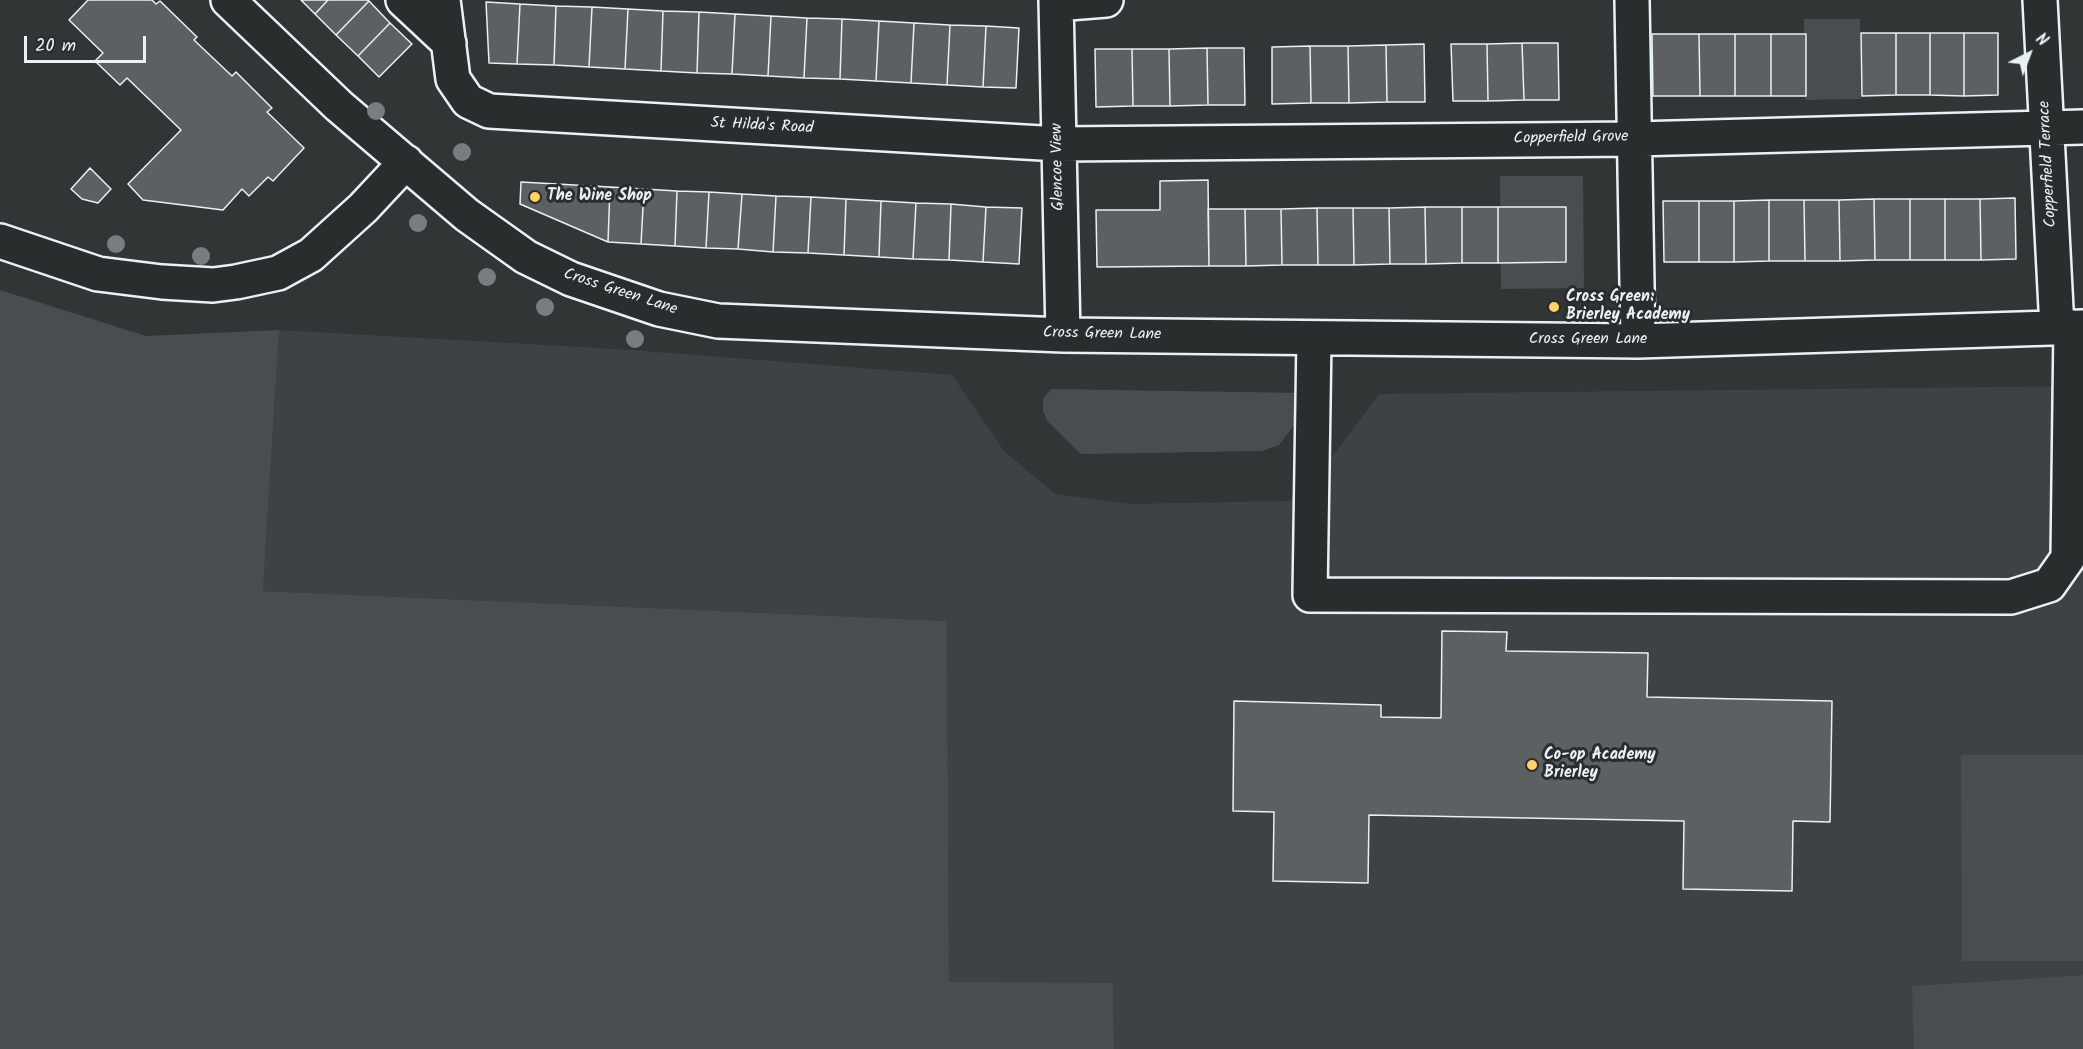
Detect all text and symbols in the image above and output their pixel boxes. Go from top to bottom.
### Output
scale bar [27,24,148,62]
north arrow [1999,24,2059,84]
text: N [2029,28,2053,53]
text: 20 m [35,32,76,61]
street label: Copperfield Terrace [2036,100,2062,228]
street label: St Hilda's Road [710,115,814,139]
street label: Glencoe View [1049,123,1069,211]
street label: Copperfield Grove [1513,128,1629,150]
place label: The Wine Shop [547,187,652,207]
marker: The Wine Shop [528,190,542,204]
street label: Cross Green Lane [561,266,679,320]
place label: Cross Green: Brierley Academy [1566,288,1690,326]
marker: Cross Green: Brierley Academy [1547,300,1561,314]
street label: Cross Green Lane [1043,324,1161,346]
street label: Cross Green Lane [1529,330,1647,350]
place label: Co-op Academy Brierley [1544,746,1656,784]
marker: Co-op Academy Brierley [1525,758,1539,772]

